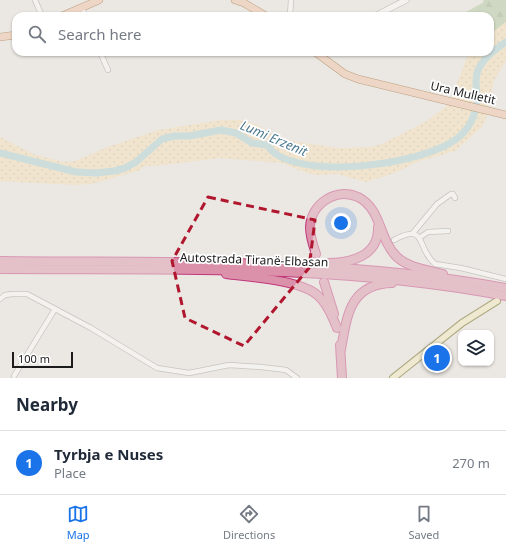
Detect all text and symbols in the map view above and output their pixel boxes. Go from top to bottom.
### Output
search box [12,12,494,56]
icon: search [26,23,48,45]
text: Search here [58,24,141,44]
street label: Ura Mulletit [429,77,498,108]
water label: Lumi Erzenit [238,116,311,160]
your location [331,213,351,233]
street label: Autostrada Tiranë-Elbasan [180,248,329,271]
map controls [458,330,494,366]
button: layers [458,330,494,366]
pin: 1 [424,343,450,373]
scale bar [12,350,73,369]
text: 100 m [18,351,50,366]
text: Nearby [16,393,78,416]
text: Tyrbja e Nuses [54,444,163,464]
text: 1 [25,454,33,472]
text: 270 m [452,454,490,472]
text: Place [54,464,86,482]
tab: Map [67,503,90,542]
tab: Directions [223,503,275,542]
tab: Saved [409,503,439,542]

